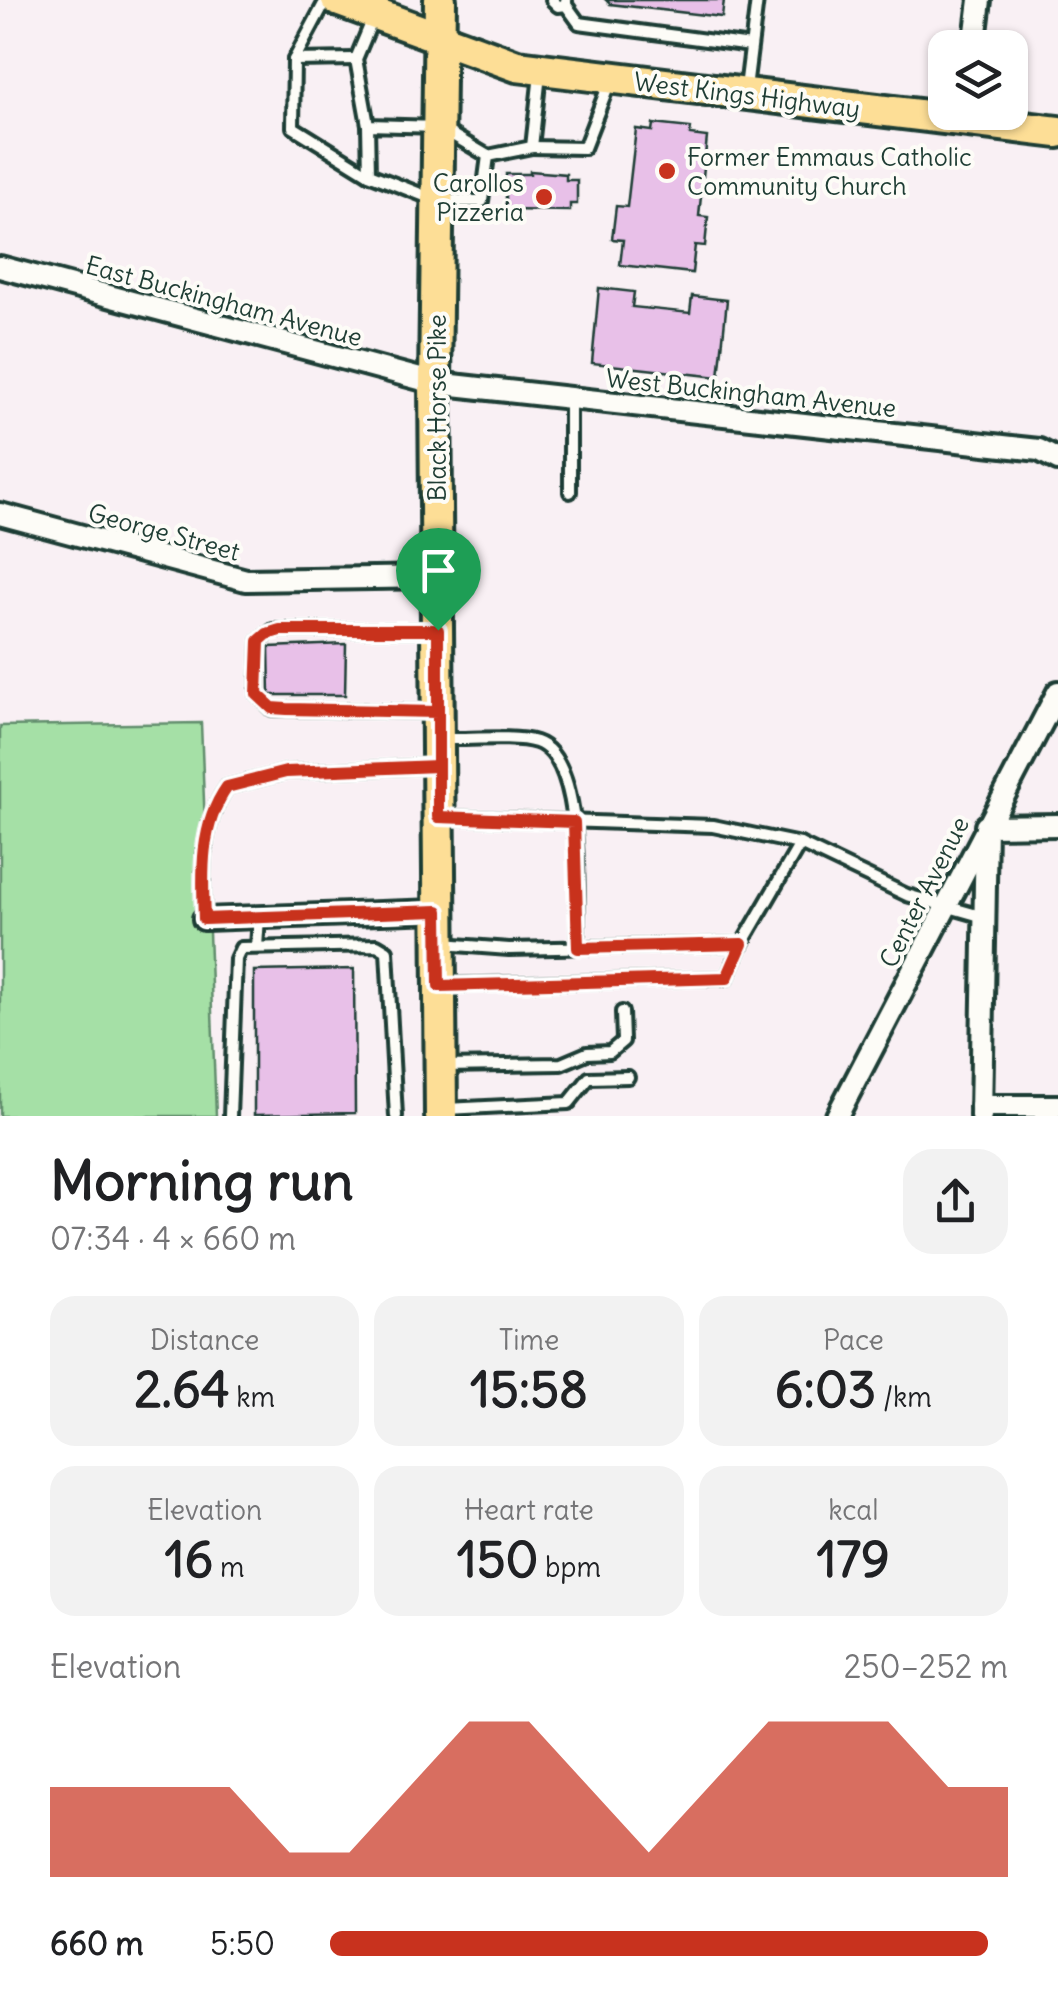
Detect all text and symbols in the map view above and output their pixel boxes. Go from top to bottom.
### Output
map controls [928,30,1028,130]
button: layers [928,30,1028,130]
street label: West Kings Highway [632,65,862,125]
place label: Former Emmaus Catholic Community Church [687,141,972,202]
marker: Former Emmaus Catholic Community Church [656,160,678,182]
place label: Carollos Pizzeria [433,167,524,228]
marker: Carollos Pizzeria [533,186,555,208]
street label: East Buckingham Avenue [82,249,366,353]
street label: Black Horse Pike [421,314,453,502]
street label: West Buckingham Avenue [604,362,898,424]
street label: George Street [85,496,243,568]
pin [396,528,481,631]
icon: arrive [411,543,466,598]
street label: Center Avenue [872,811,976,973]
text: Morning run [50,1146,354,1215]
button: share [903,1149,1008,1254]
text: 07:34 · 4 × 660 m [50,1218,296,1259]
text: Distance [150,1322,259,1358]
text: Time [499,1322,559,1358]
text: Pace [823,1322,884,1358]
text: 2.64 [134,1358,230,1421]
text: 15:58 [470,1358,588,1421]
text: 6:03 [775,1358,876,1421]
text: km [230,1379,275,1415]
text: /km [876,1379,932,1415]
text: Elevation [147,1492,262,1528]
text: Heart rate [464,1492,594,1528]
text: kcal [828,1492,879,1528]
text: 16 [165,1528,213,1591]
text: 150 [457,1528,538,1591]
text: 179 [817,1528,890,1591]
text: m [213,1549,245,1585]
text: bpm [538,1549,601,1585]
text: Elevation [50,1646,181,1687]
text: 250–252 m [844,1646,1008,1687]
text: 660 m [50,1923,144,1964]
text: 5:50 [210,1923,275,1964]

